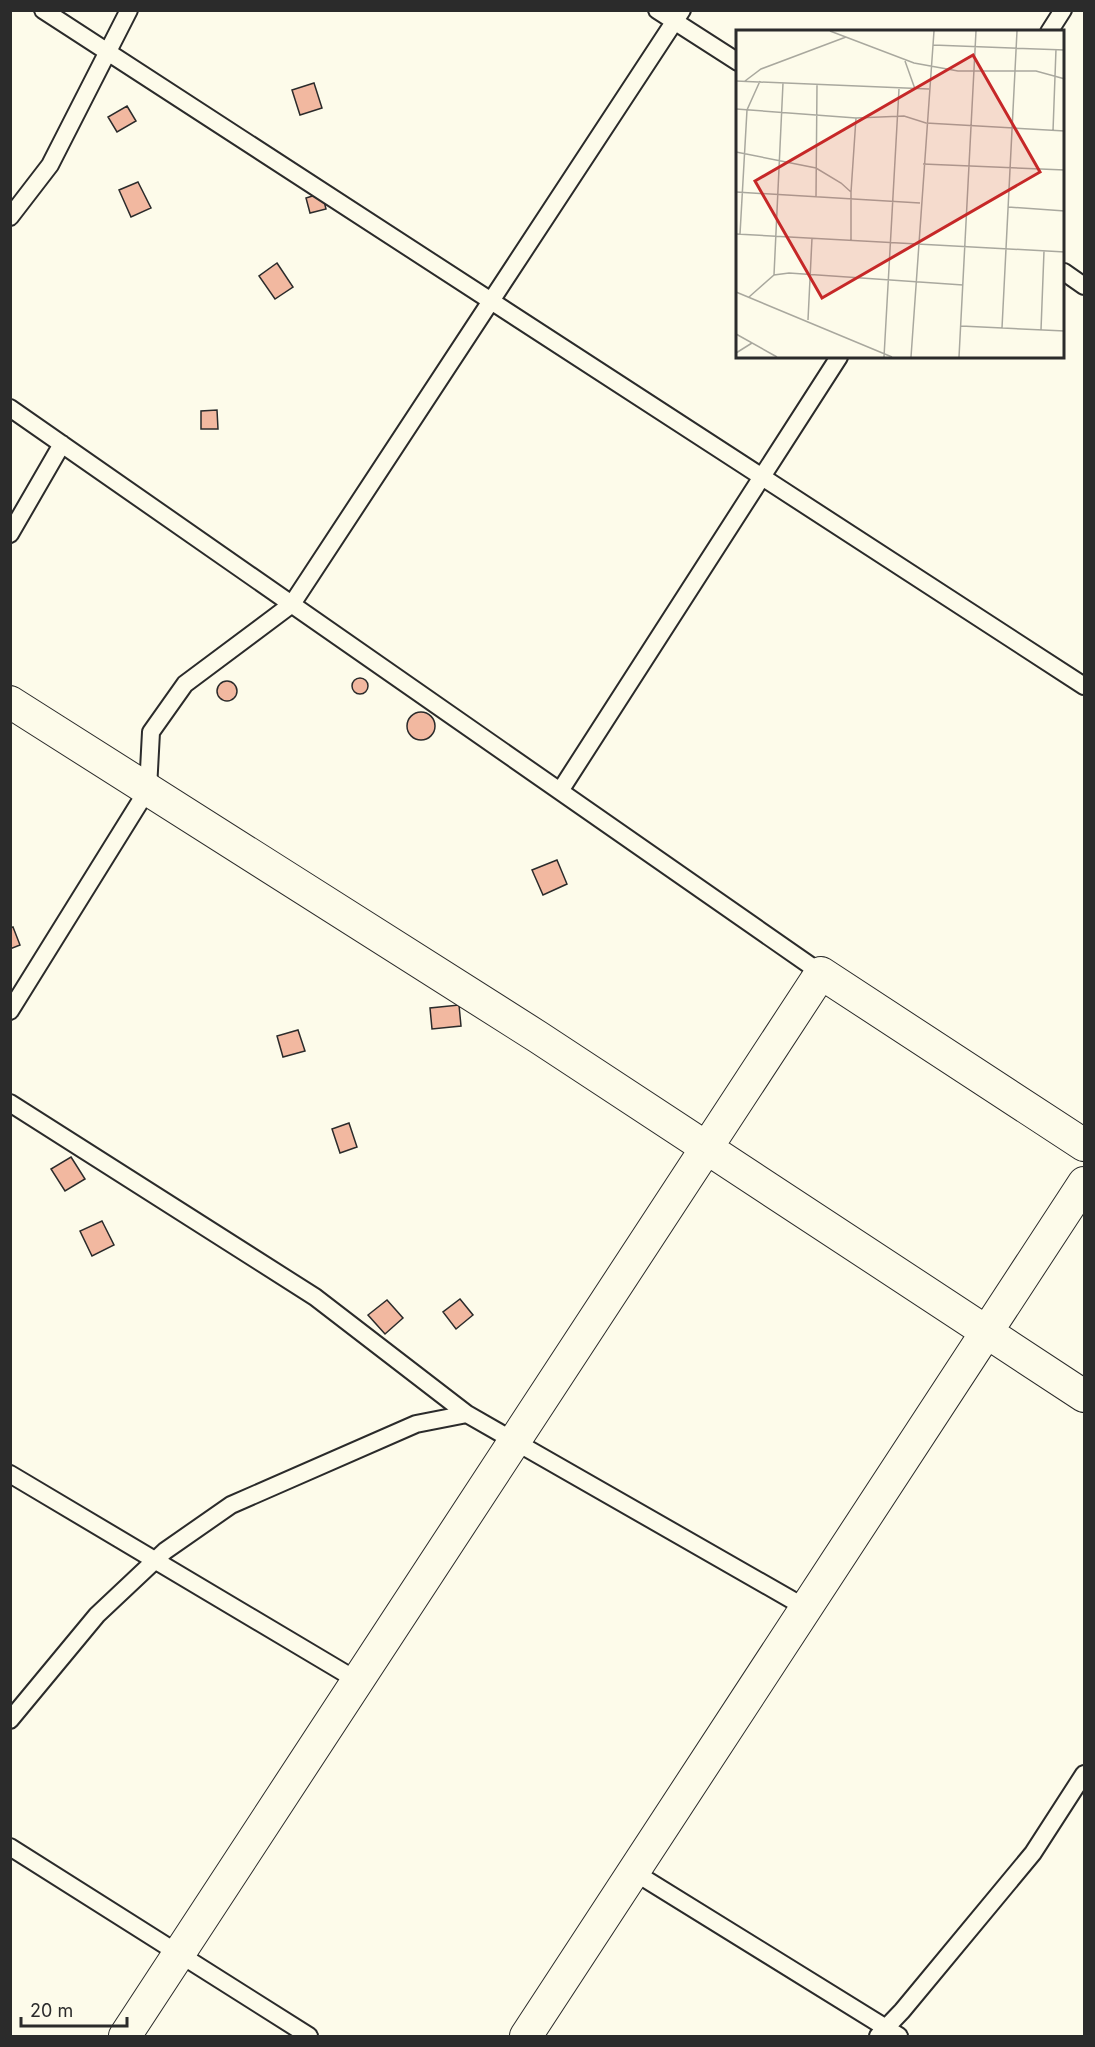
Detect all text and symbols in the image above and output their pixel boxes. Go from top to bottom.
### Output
inset map [736,30,1065,358]
scale bar [21,1990,128,2028]
text: 20 m [30,2000,73,2021]

